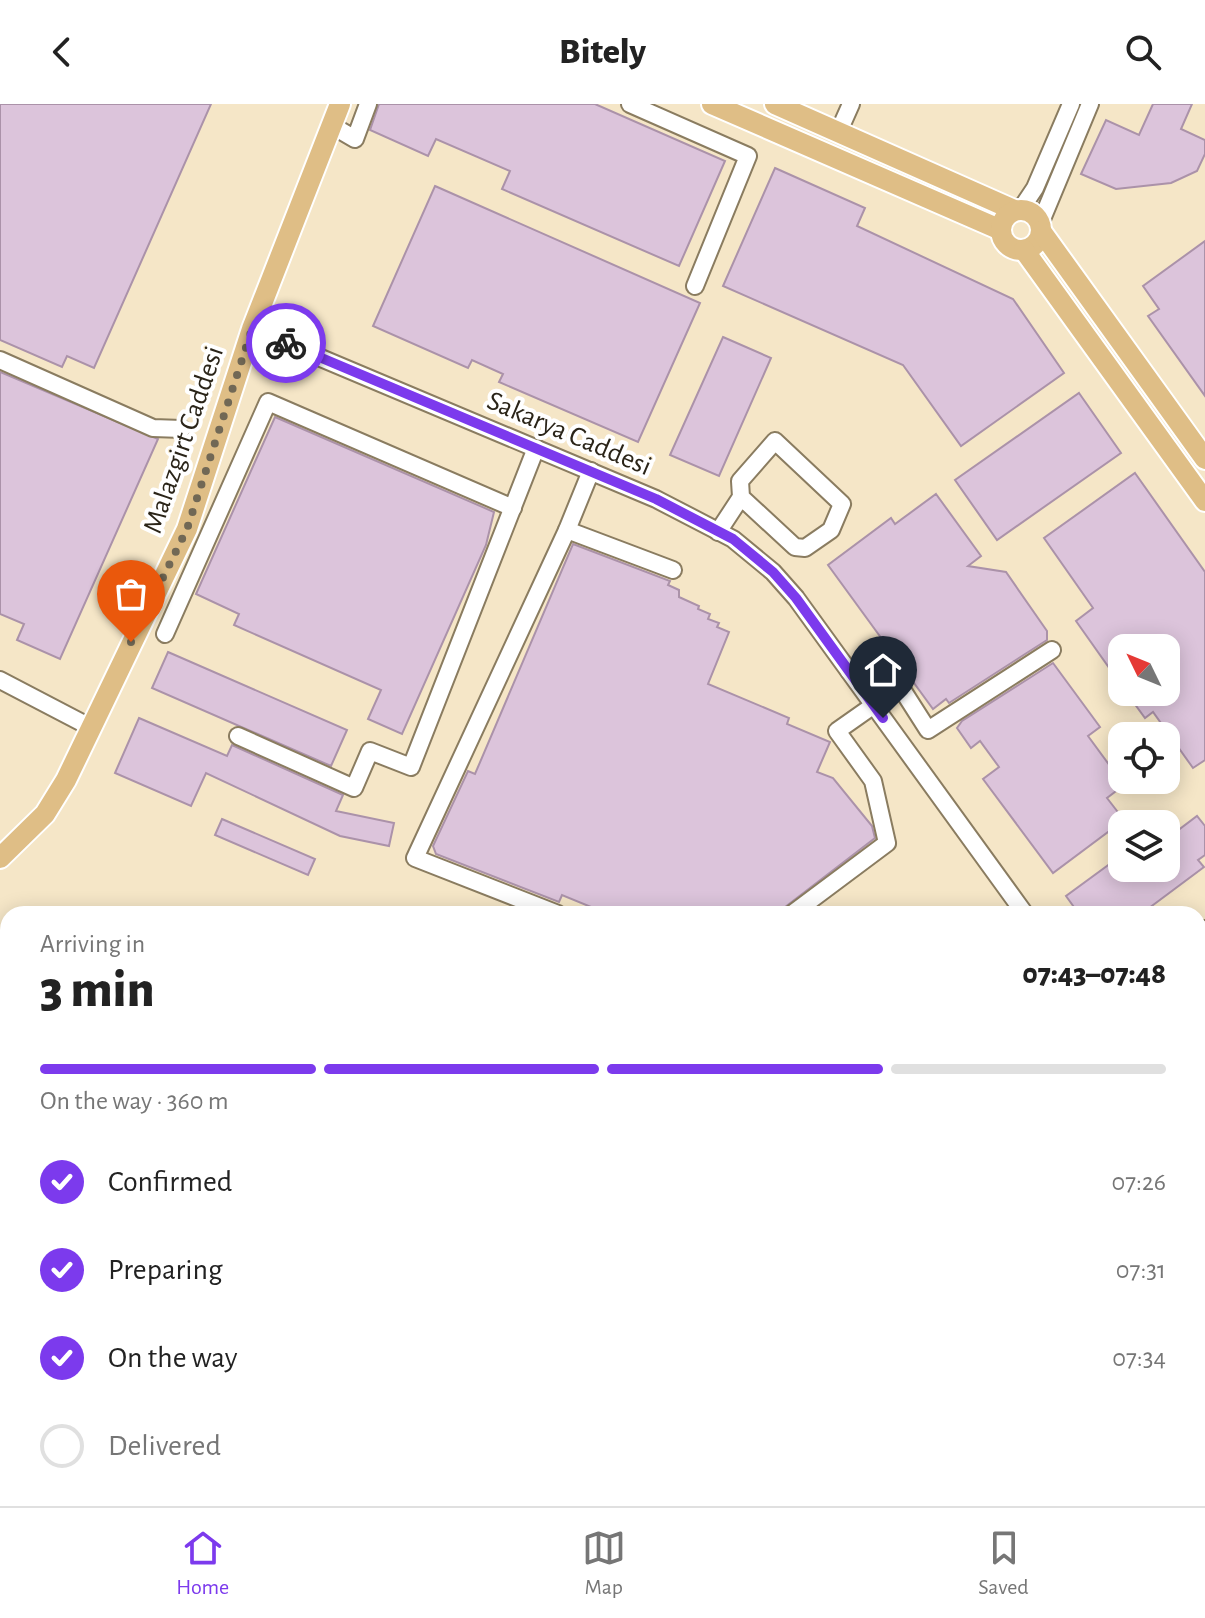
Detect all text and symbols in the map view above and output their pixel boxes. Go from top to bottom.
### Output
icon: back [40,30,84,74]
icon: search [1121,30,1165,74]
text: Bitely [559,34,646,70]
courier [246,303,326,383]
icon: bike [264,321,308,365]
street label: Malazgirt Caddesi [139,343,229,537]
street label: Sakarya Caddesi [483,387,655,481]
pin [97,560,165,642]
icon: bag [109,572,153,616]
north arrow [1108,634,1180,706]
map controls [1108,634,1180,882]
pin [849,636,917,718]
icon: home [861,648,905,692]
button: locate [1108,722,1180,794]
button: layers [1108,810,1180,882]
text: Arriving in [40,931,145,957]
text: 07:43–07:48 [1022,959,1166,989]
text: 3 min [40,964,154,1016]
text: On the way · 360 m [40,1088,228,1114]
icon: check [40,1160,84,1204]
text: Confirmed [108,1167,232,1197]
text: 07:26 [1111,1169,1166,1195]
icon: check [40,1248,84,1292]
text: Preparing [108,1255,223,1285]
text: 07:31 [1116,1257,1166,1283]
icon: check [40,1336,84,1380]
text: On the way [108,1343,237,1373]
text: 07:34 [1112,1345,1166,1371]
text: Delivered [108,1431,221,1461]
tab: Home [176,1526,229,1600]
tab: Map [582,1526,626,1600]
tab: Saved [978,1526,1029,1600]

